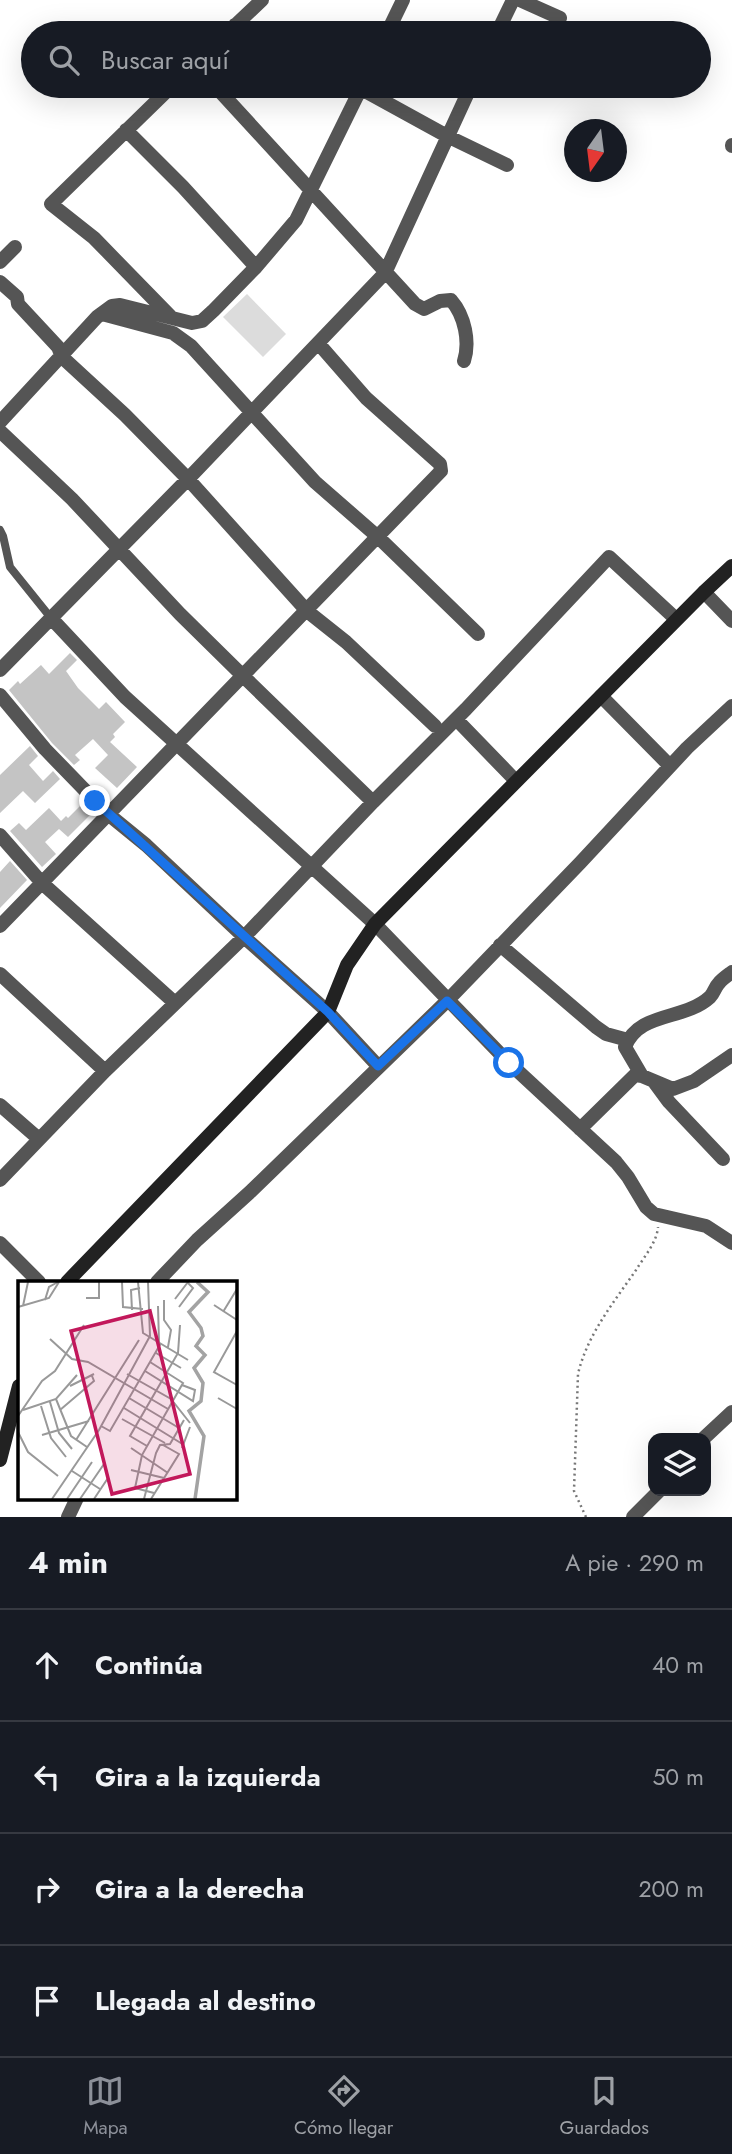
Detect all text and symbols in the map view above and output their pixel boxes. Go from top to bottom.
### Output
search box [21,21,711,98]
icon: search [45,41,83,79]
text: Buscar aquí [101,41,229,79]
north arrow [564,119,627,182]
route end [79,785,110,816]
route start [493,1047,524,1078]
inset map [18,1281,236,1500]
map controls [648,1433,711,1496]
button: layers [648,1433,711,1496]
text: 4 min [28,1541,108,1584]
text: A pie · 290 m [565,1546,704,1580]
icon: ahead [28,1646,66,1684]
text: Continúa [95,1646,203,1684]
text: 40 m [652,1648,704,1682]
icon: left [28,1758,66,1796]
text: Gira a la izquierda [95,1758,321,1796]
text: 50 m [652,1760,704,1794]
icon: right [28,1870,66,1908]
text: Gira a la derecha [95,1870,304,1908]
text: 200 m [638,1872,704,1906]
icon: arrive [28,1982,66,2020]
text: Llegada al destino [95,1982,316,2020]
tab: Mapa [83,2072,128,2141]
tab: Cómo llegar [294,2072,393,2141]
tab: Guardados [560,2072,649,2141]

